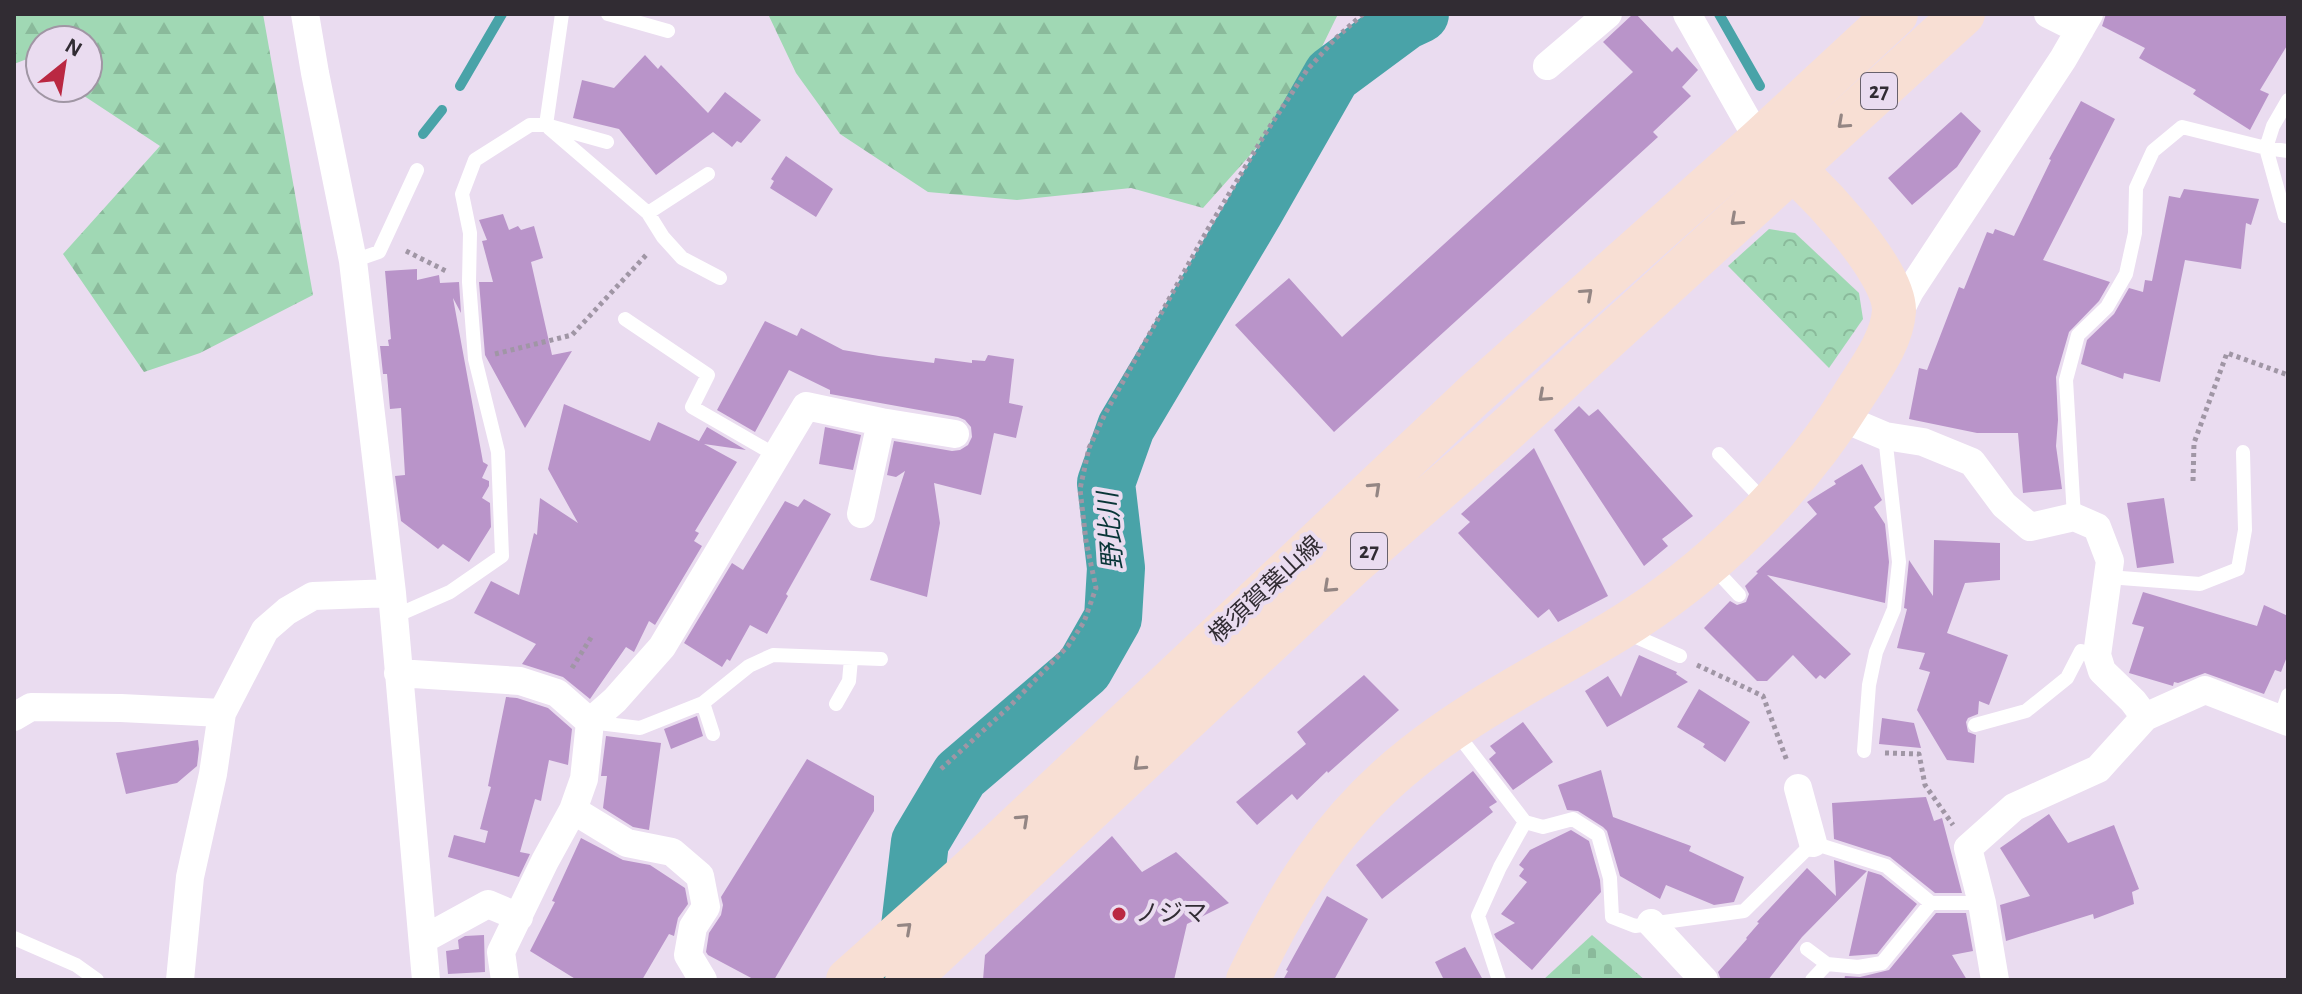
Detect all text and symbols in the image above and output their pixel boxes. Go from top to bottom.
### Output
north arrow [24,24,104,104]
text: N [61,34,86,61]
road number: 27 [1861,73,1897,109]
one-way arrow [1838,113,1853,128]
one-way arrow [1731,211,1746,225]
one-way arrow [1578,289,1593,303]
one-way arrow [1539,386,1554,400]
one-way arrow [1365,483,1380,497]
water label: 野比川 [1094,488,1127,571]
street label: 横須賀葉山線 [1204,531,1327,648]
road number: 27 [1351,533,1387,569]
one-way arrow [1324,578,1338,592]
one-way arrow [1134,755,1148,770]
one-way arrow [1014,815,1028,830]
place label: ノジマ [1135,901,1207,926]
marker: ノジマ [1110,905,1128,923]
one-way arrow [897,923,912,938]

